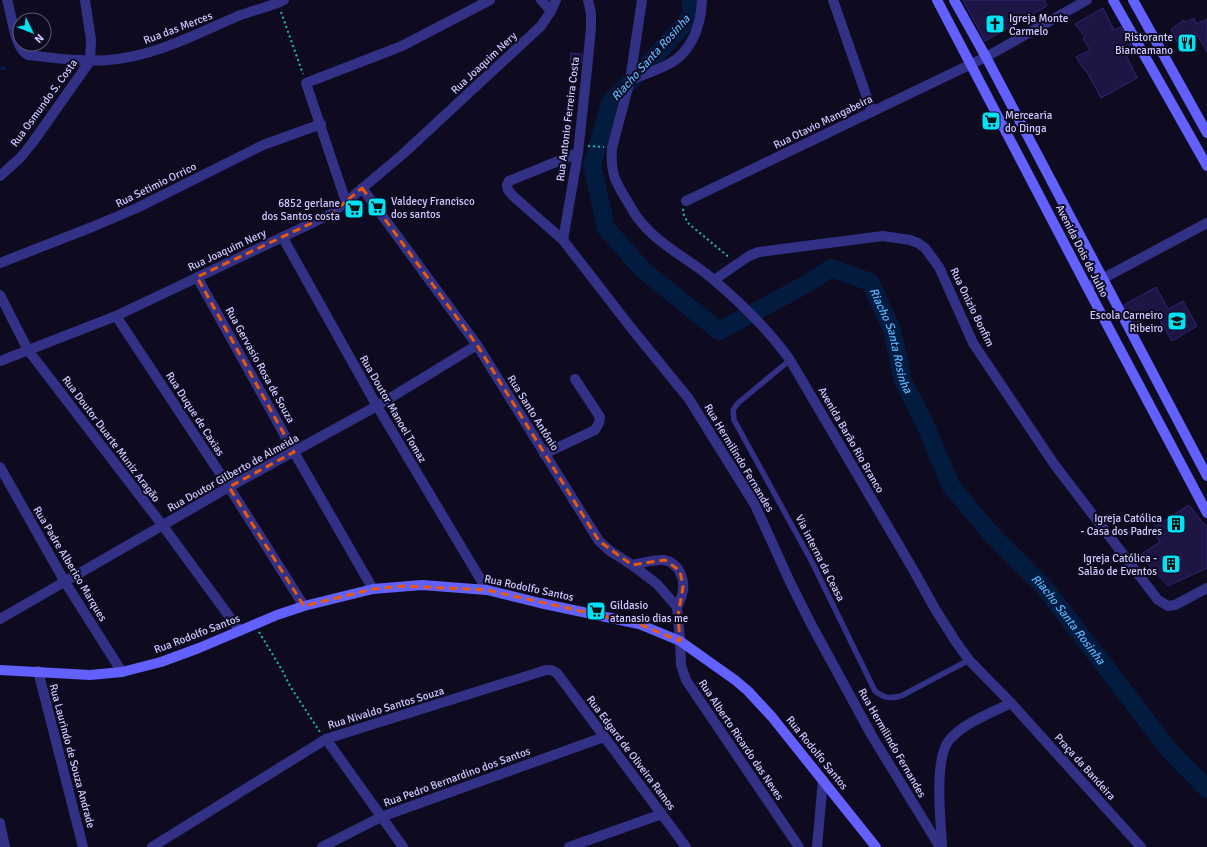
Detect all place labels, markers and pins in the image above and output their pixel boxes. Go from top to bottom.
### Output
place label: Igreja Monte Carmelo [1009,12,1068,38]
church icon: Igreja Monte Carmelo [984,13,1006,35]
place label: Ristorante Biancamano [1115,31,1173,57]
restaurant icon: Ristorante Biancamano [1176,32,1198,54]
place label: Mercearia do Dinga [1005,109,1053,135]
supermarket icon: Mercearia do Dinga [980,110,1002,132]
place label: Valdecy Francisco dos santos [391,195,475,221]
supermarket icon: Valdecy Francisco dos santos [366,196,388,218]
place label: 6852 gerlane dos Santos costa [262,197,340,223]
supermarket icon: 6852 gerlane dos Santos costa [343,198,365,220]
place label: Escola Carneiro Ribeiro [1090,309,1163,335]
school or university icon: Escola Carneiro Ribeiro [1166,310,1188,332]
place label: Igreja Católica - Casa dos Padres [1080,512,1162,538]
building icon: Igreja Católica - Casa dos Padres [1165,513,1187,535]
place label: Igreja Católica - Salão de Eventos [1078,552,1157,578]
building icon: Igreja Católica - Salão de Eventos [1160,553,1182,575]
place label: Gildasio atanasio dias me [610,599,688,625]
supermarket icon: Gildasio atanasio dias me [585,600,607,622]

